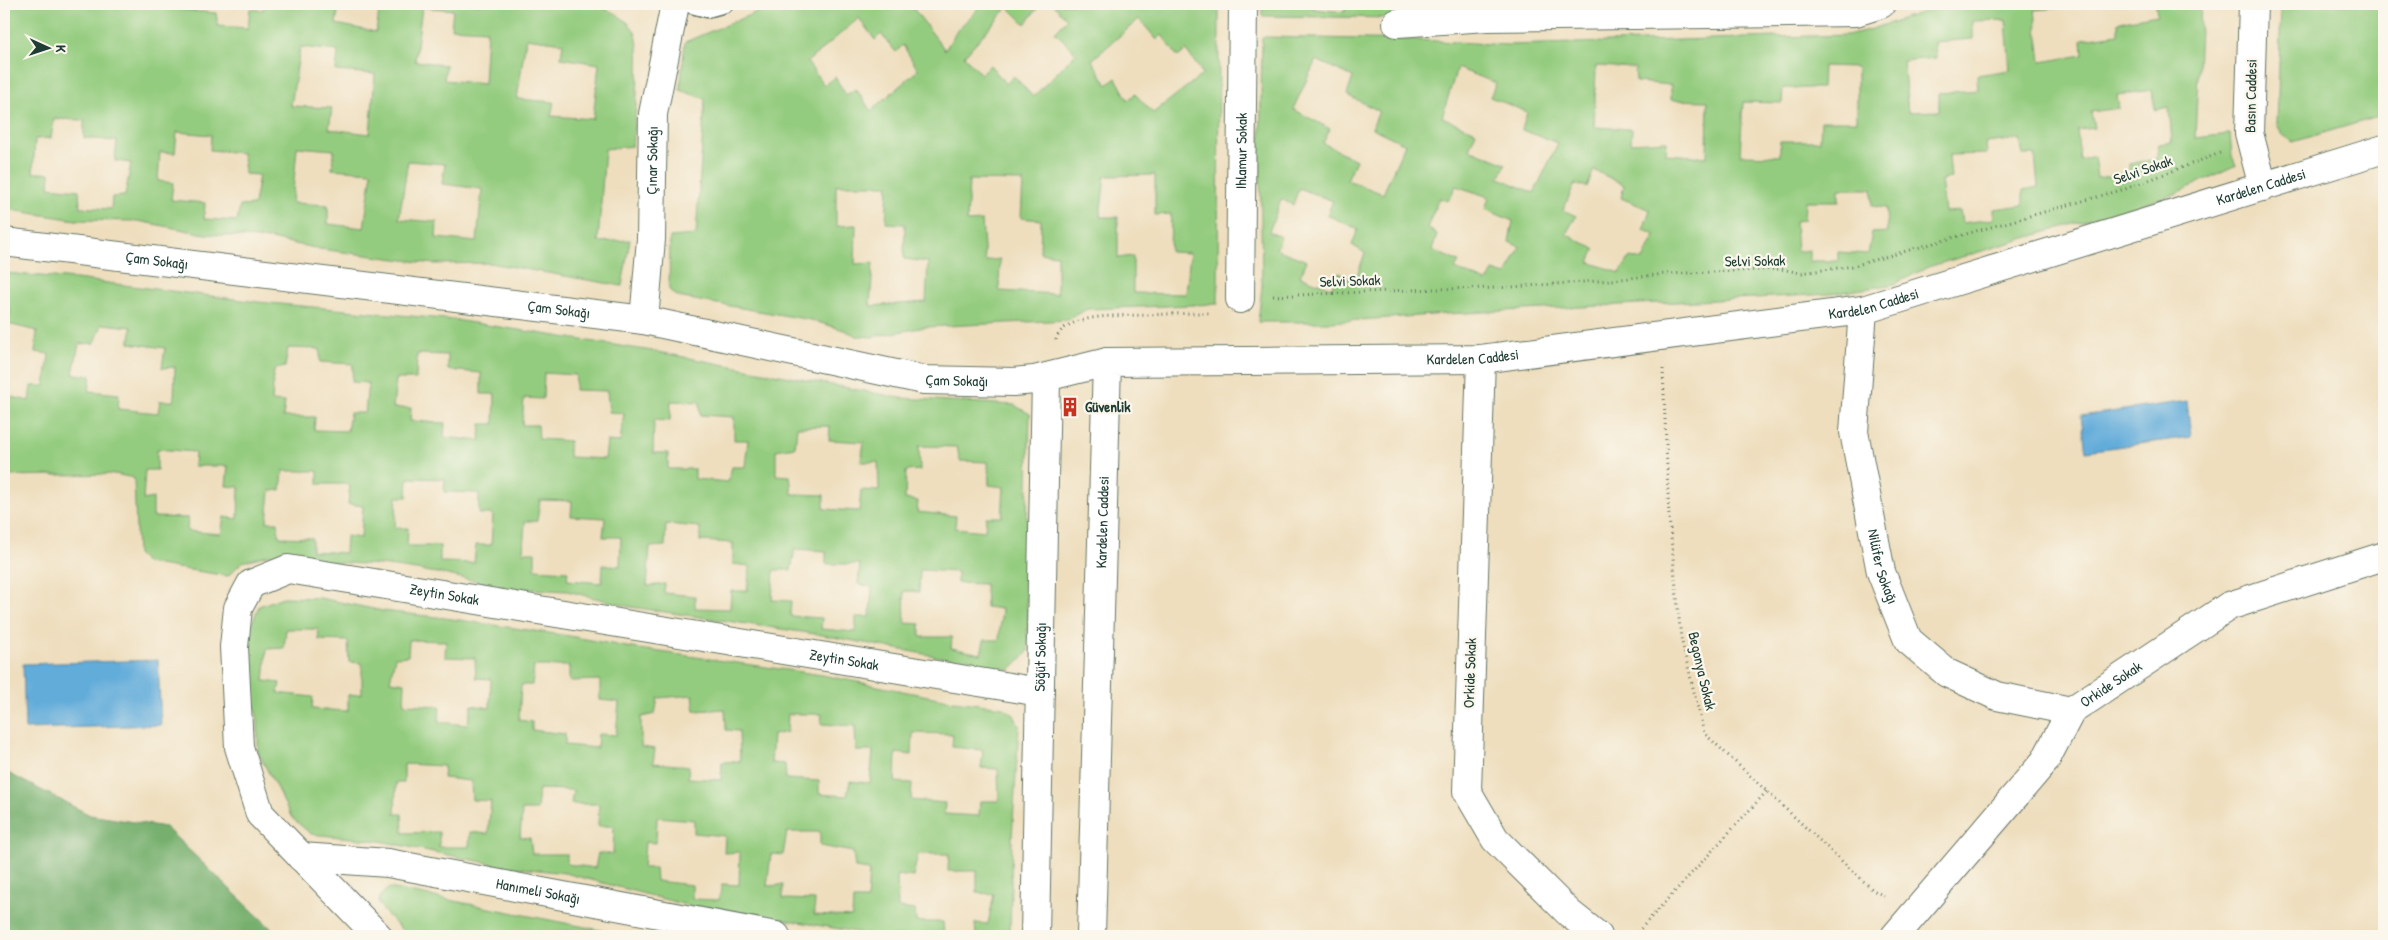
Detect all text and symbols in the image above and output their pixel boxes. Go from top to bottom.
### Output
north arrow [22,22,72,72]
text: K [52,45,71,54]
street label: Basın Caddesi [2239,59,2262,133]
street label: Ihlamur Sokak [1230,113,1252,189]
street label: Çınar Sokağı [641,126,663,195]
street label: Selvi Sokak [2111,150,2175,189]
street label: Kardelen Caddesi [2214,163,2308,210]
street label: Çam Sokağı [124,246,189,274]
street label: Selvi Sokak [1724,249,1786,272]
street label: Selvi Sokak [1319,269,1381,292]
street label: Kardelen Caddesi [1827,282,1921,324]
street label: Çam Sokağı [526,295,591,323]
street label: Kardelen Caddesi [1426,343,1520,369]
street label: Çam Sokağı [925,369,989,391]
building icon: Güvenlik [1059,396,1081,418]
place label: Güvenlik [1085,396,1131,417]
street label: Kardelen Caddesi [1090,476,1114,569]
street label: Nilüfer Sokağı [1863,527,1904,607]
street label: Zeytin Sokak [408,578,481,610]
street label: Söğüt Sokağı [1029,622,1051,692]
street label: Begonya Sokak [1683,630,1722,712]
street label: Orkide Sokak [1458,638,1481,708]
street label: Zeytin Sokak [808,643,880,675]
street label: Orkide Sokak [2076,656,2146,712]
street label: Hanımeli Sokağı [494,873,582,909]

